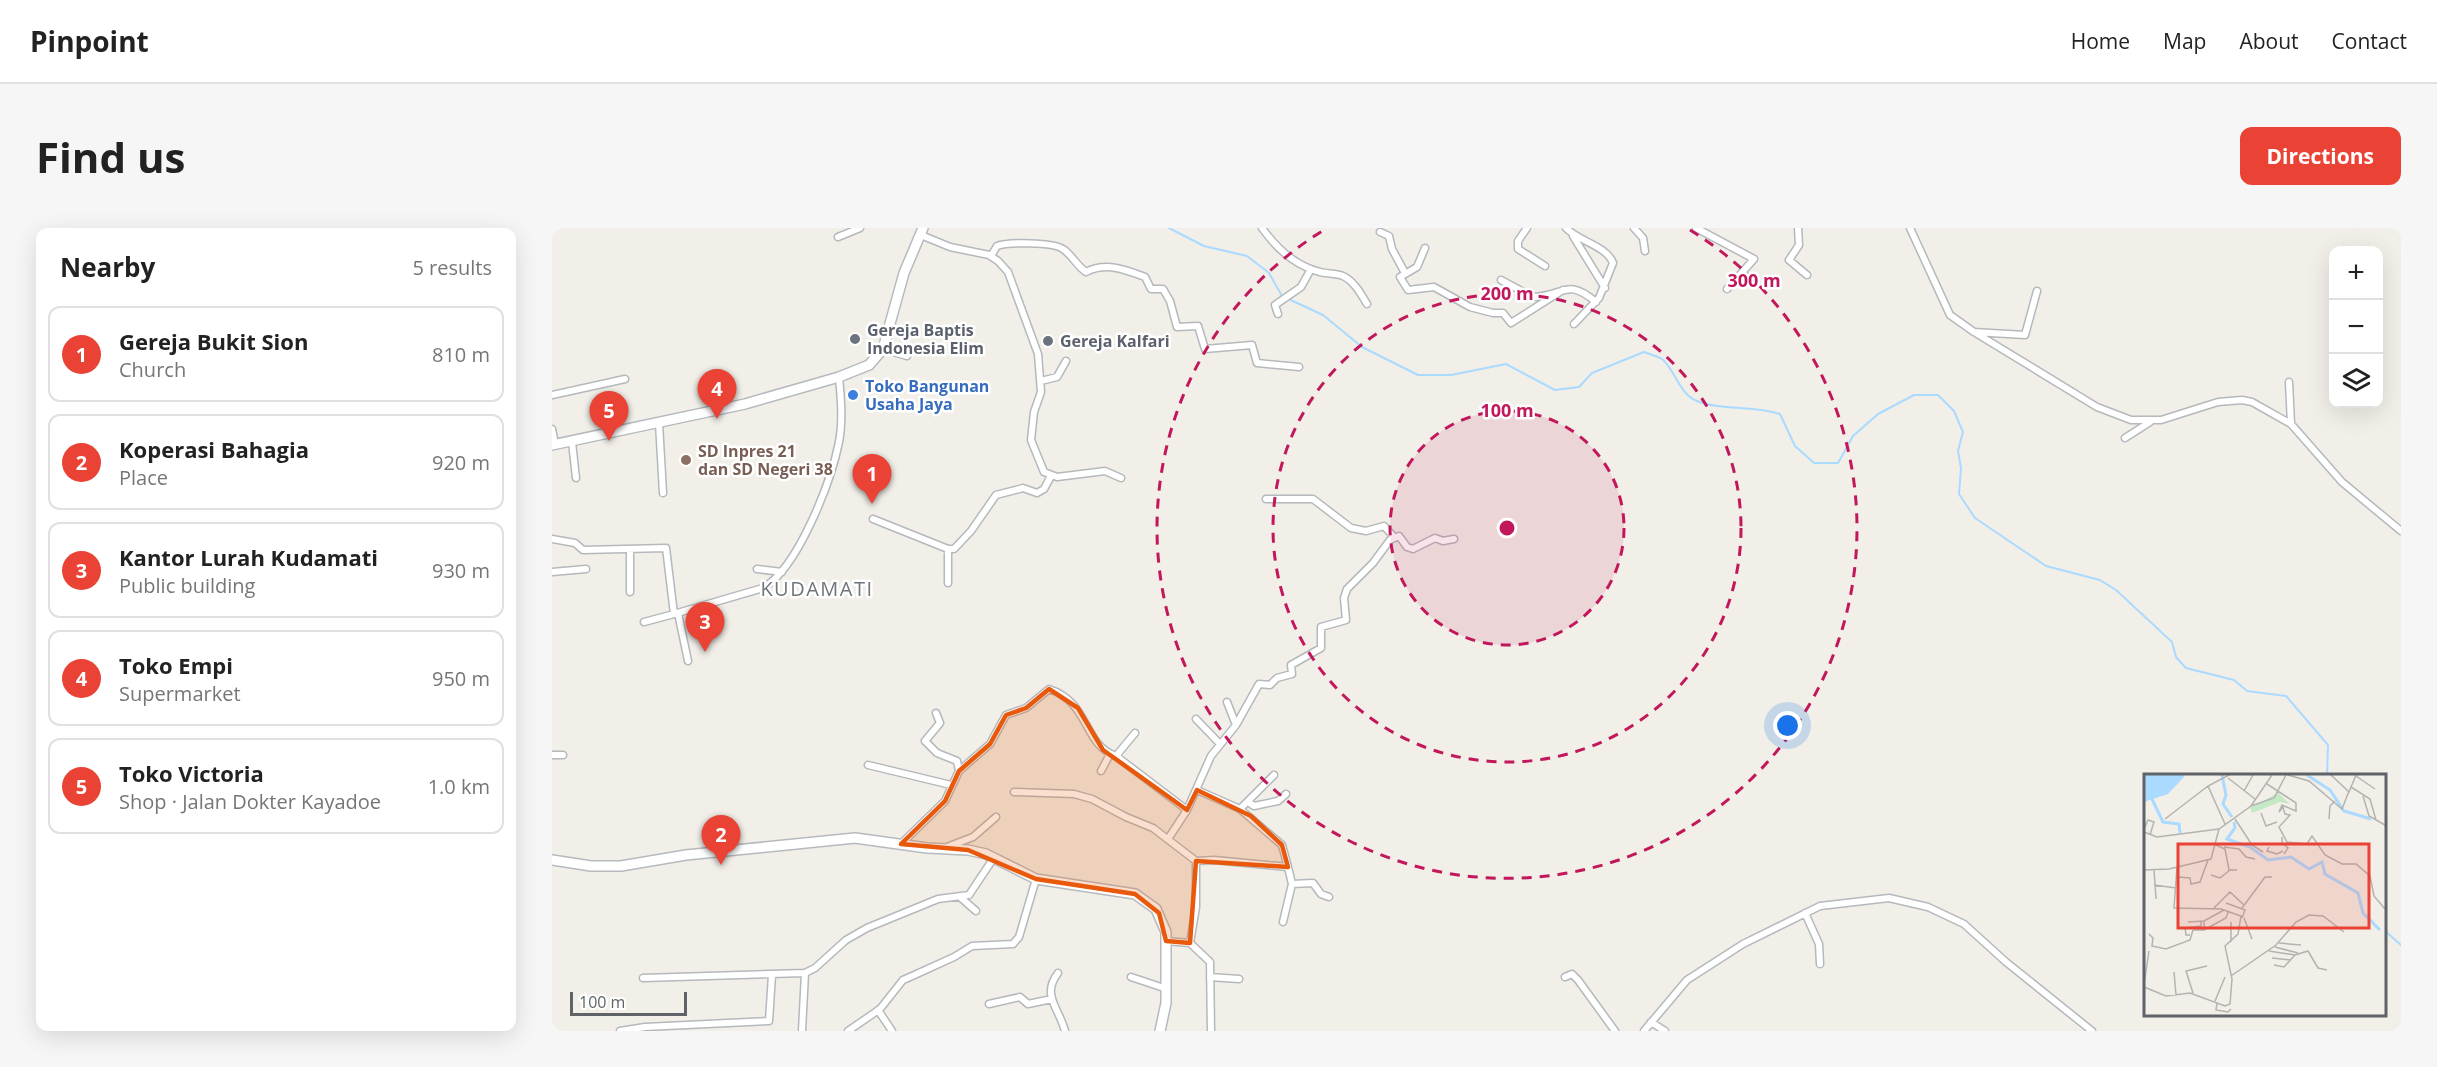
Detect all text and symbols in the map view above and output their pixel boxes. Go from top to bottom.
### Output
text: Pinpoint [30,22,149,60]
text: Home [2071,27,2130,55]
text: Map [2163,27,2206,55]
text: About [2239,27,2299,55]
text: Contact [2332,27,2407,55]
button: Directions [2240,127,2401,185]
text: Find us [36,128,185,185]
map controls [2329,246,2383,408]
button: + [2329,246,2383,300]
text: Nearby [60,249,155,285]
text: 5 results [412,254,492,281]
text: 300 m [1727,268,1781,292]
text: 200 m [1480,281,1534,305]
button: − [2329,300,2383,354]
place label: Gereja Baptis Indonesia Elim [867,319,984,359]
text: Gereja Bukit Sion [119,326,308,356]
place label: Gereja Kalfari [1060,330,1170,352]
marker: Gereja Baptis Indonesia Elim [848,332,862,346]
marker: Gereja Kalfari [1041,334,1055,348]
text: 1 [76,341,87,368]
text: 810 m [432,341,490,368]
button: layers [2329,354,2383,408]
text: Church [119,356,186,383]
pin: 4 [698,370,736,419]
place label: Toko Bangunan Usaha Jaya [865,375,989,415]
marker: Toko Bangunan Usaha Jaya [846,388,860,402]
pin: 5 [590,392,628,441]
text: 100 m [1480,398,1534,422]
text: Koperasi Bahagia [119,434,309,464]
place label: SD Inpres 21 dan SD Negeri 38 [698,440,833,480]
text: 2 [76,449,87,476]
text: 920 m [432,449,490,476]
marker: SD Inpres 21 dan SD Negeri 38 [679,453,693,467]
pin: 1 [852,454,892,504]
text: Place [119,464,168,491]
centre of rings [1497,518,1517,538]
text: Kantor Lurah Kudamati [119,542,378,572]
text: 3 [76,557,87,584]
text: 930 m [432,557,490,584]
text: Public building [119,572,255,599]
district label: KUDAMATI [760,575,874,602]
pin: 3 [686,602,724,652]
text: Toko Empi [119,650,233,680]
text: 4 [76,665,87,692]
text: 950 m [432,665,490,692]
text: Supermarket [119,680,241,707]
your location [1773,711,1802,740]
text: Toko Victoria [119,758,264,788]
text: 5 [76,773,87,800]
text: 1.0 km [428,773,490,800]
inset map [2144,774,2386,1016]
text: Shop · Jalan Dokter Kayadoe [119,788,381,815]
pin: 2 [702,816,740,865]
scale bar [570,989,687,1016]
text: 100 m [579,991,625,1013]

